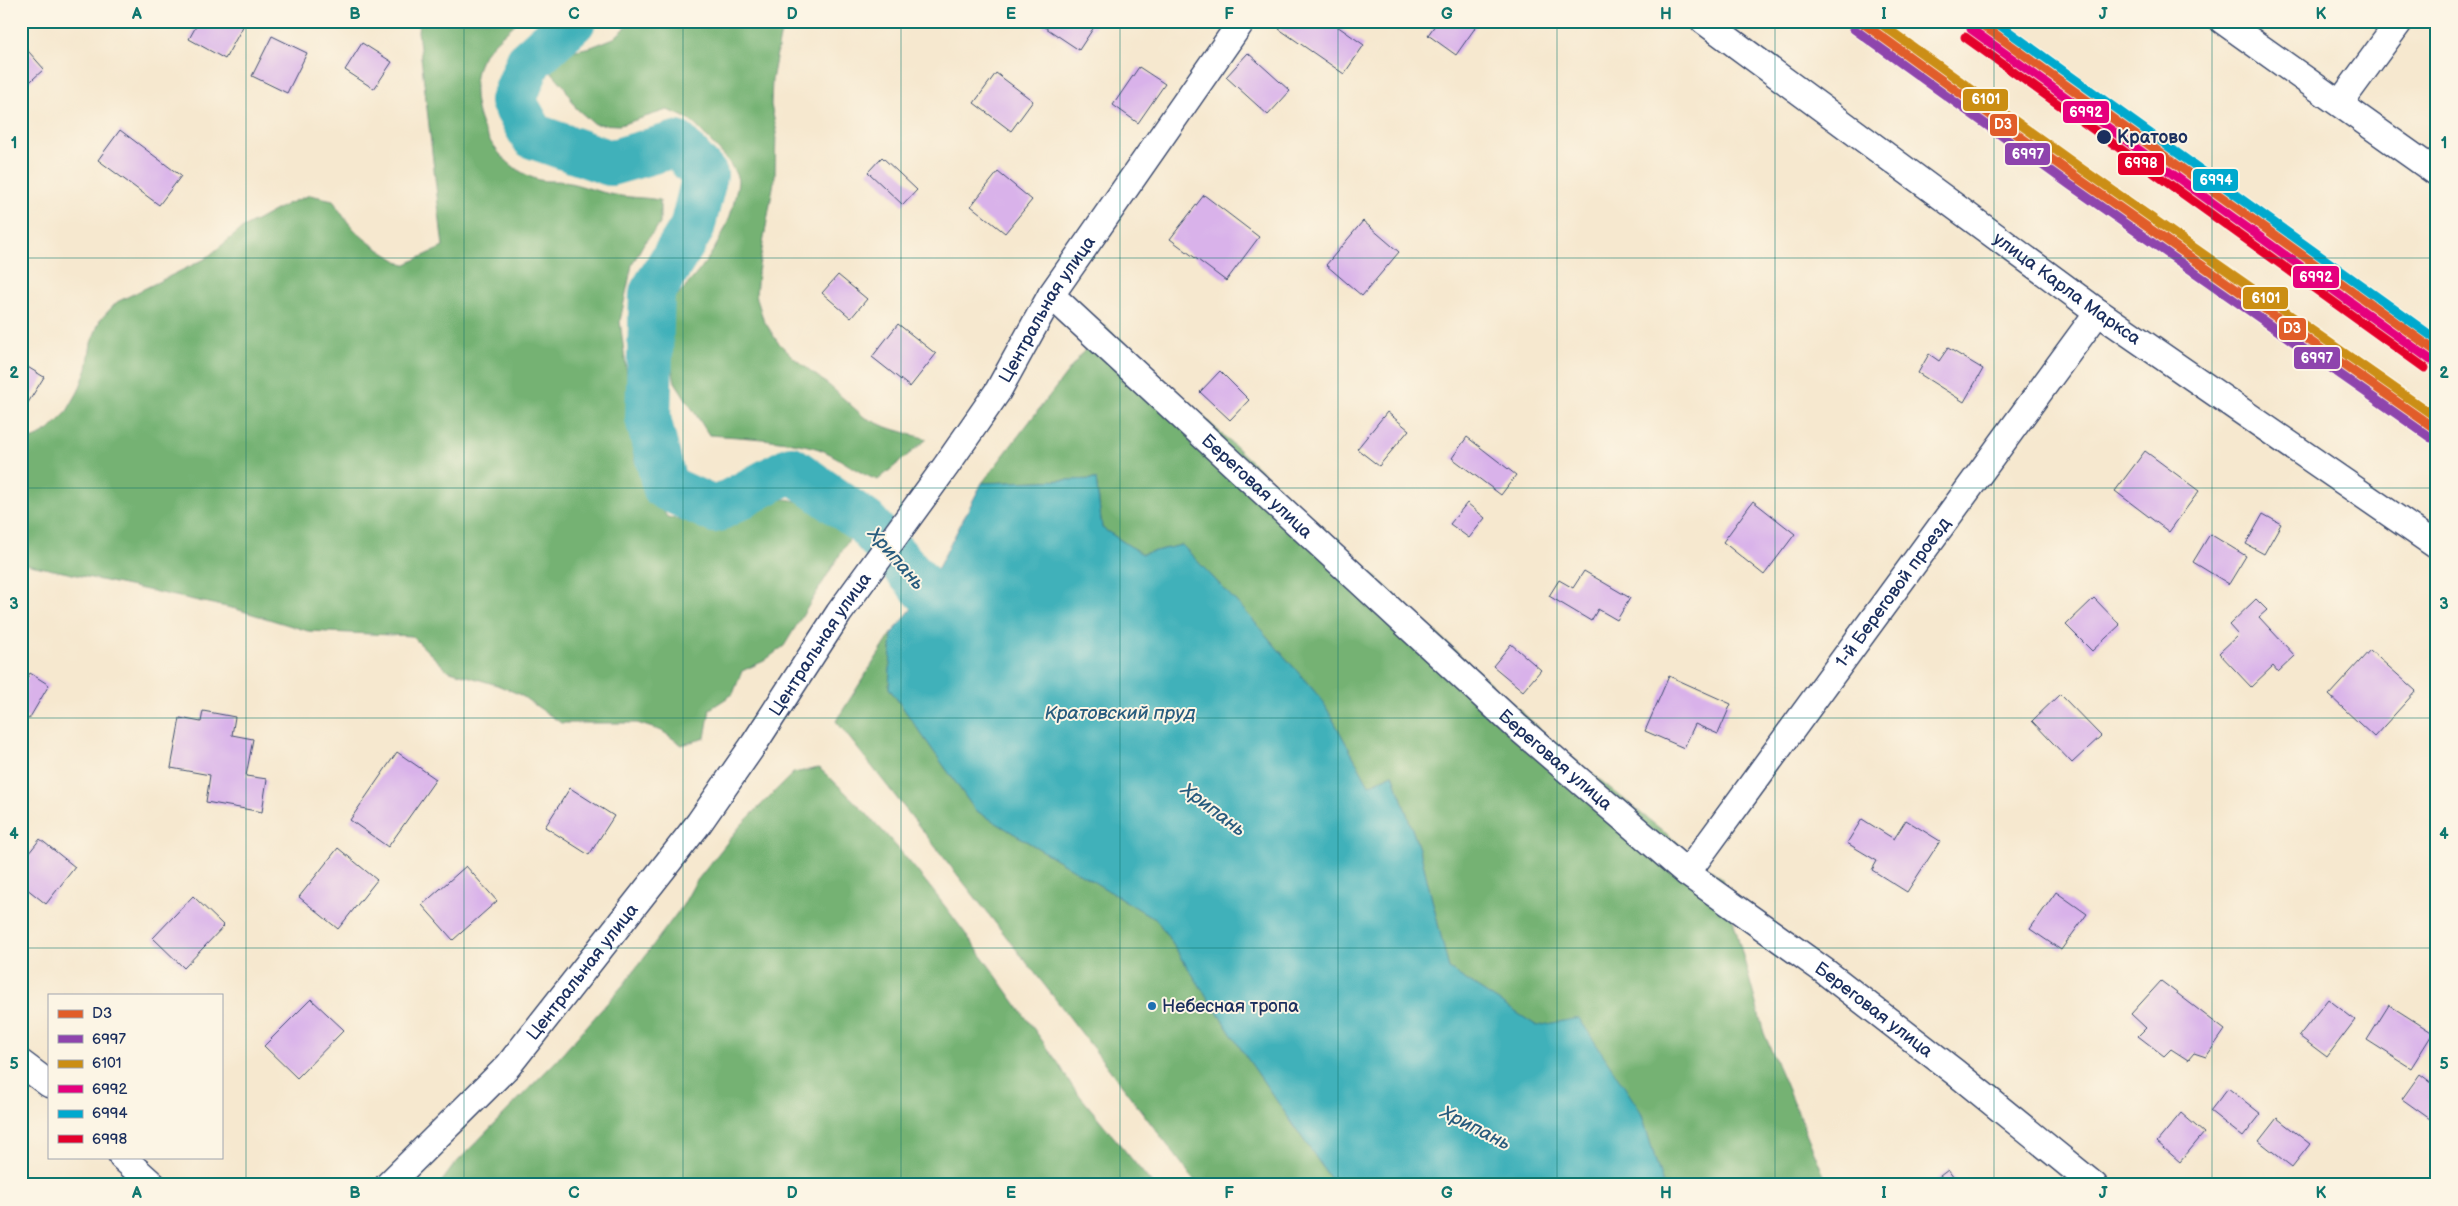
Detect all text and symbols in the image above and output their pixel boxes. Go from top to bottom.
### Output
text: A [131,5,142,24]
text: B [349,5,361,24]
text: C [568,5,580,24]
text: D [786,5,798,24]
text: E [1006,5,1016,24]
text: F [1224,5,1234,24]
text: G [1441,5,1453,24]
text: H [1660,5,1672,24]
text: I [1881,5,1887,24]
text: J [2099,5,2108,24]
text: K [2316,5,2327,24]
line badge: 6101 [1962,88,2009,112]
text: 6101 [1972,91,2001,108]
line badge: 6992 [2062,100,2110,124]
text: 6992 [2069,104,2103,121]
line badge: D3 [1989,113,2018,137]
text: D3 [1994,116,2012,133]
place label: Кратово [2117,127,2188,148]
marker: Кратово [2095,128,2113,146]
text: 1 [11,134,17,153]
text: 1 [2441,134,2447,153]
line badge: 6997 [2004,142,2051,166]
text: 6997 [2012,146,2045,163]
line badge: 6998 [2117,152,2165,176]
text: 6998 [2124,155,2158,172]
line badge: 6994 [2192,168,2239,192]
text: 6994 [2199,172,2233,189]
street label: улица Карла Маркса [1989,228,2145,350]
street label: Центральная улица [995,232,1100,386]
line badge: 6992 [2292,265,2340,289]
text: 6992 [2299,269,2333,286]
line badge: 6101 [2242,286,2289,310]
text: 6101 [2252,290,2281,307]
line badge: D3 [2278,317,2307,341]
text: D3 [2283,320,2301,337]
line badge: 6997 [2293,346,2341,370]
text: 6997 [2301,350,2334,367]
text: 2 [9,364,19,383]
text: 2 [2439,364,2449,383]
street label: Береговая улица [1197,430,1317,543]
street label: 1-й Береговой проезд [1831,513,1955,672]
water label: Хрипань [862,522,929,595]
street label: Центральная улица [765,568,876,720]
text: 3 [9,595,19,614]
text: 3 [2439,595,2449,614]
water label: Кратовский пруд [1044,702,1196,725]
street label: Береговая улица [1494,705,1617,815]
water label: Хрипань [1175,778,1250,842]
text: 4 [9,825,19,844]
text: 4 [2439,825,2449,844]
street label: Центральная улица [522,899,643,1044]
street label: Береговая улица [1811,958,1937,1062]
legend [48,994,222,1158]
place label: Небесная тропа [1162,996,1299,1017]
marker: Небесная тропа [1146,1000,1158,1012]
text: D3 [92,1004,112,1023]
text: 6997 [92,1030,127,1049]
text: 6101 [92,1054,122,1073]
text: 5 [9,1055,19,1074]
text: 5 [2439,1055,2449,1074]
text: 6992 [92,1080,128,1099]
water label: Хрипань [1436,1101,1514,1156]
text: 6994 [92,1104,128,1123]
text: 6998 [92,1130,128,1149]
text: A [131,1184,142,1203]
text: B [349,1184,361,1203]
text: C [568,1184,580,1203]
text: D [786,1184,798,1203]
text: E [1006,1184,1016,1203]
text: F [1224,1184,1234,1203]
text: G [1441,1184,1453,1203]
text: H [1660,1184,1672,1203]
text: I [1881,1184,1887,1203]
text: J [2099,1184,2108,1203]
text: K [2316,1184,2327,1203]

